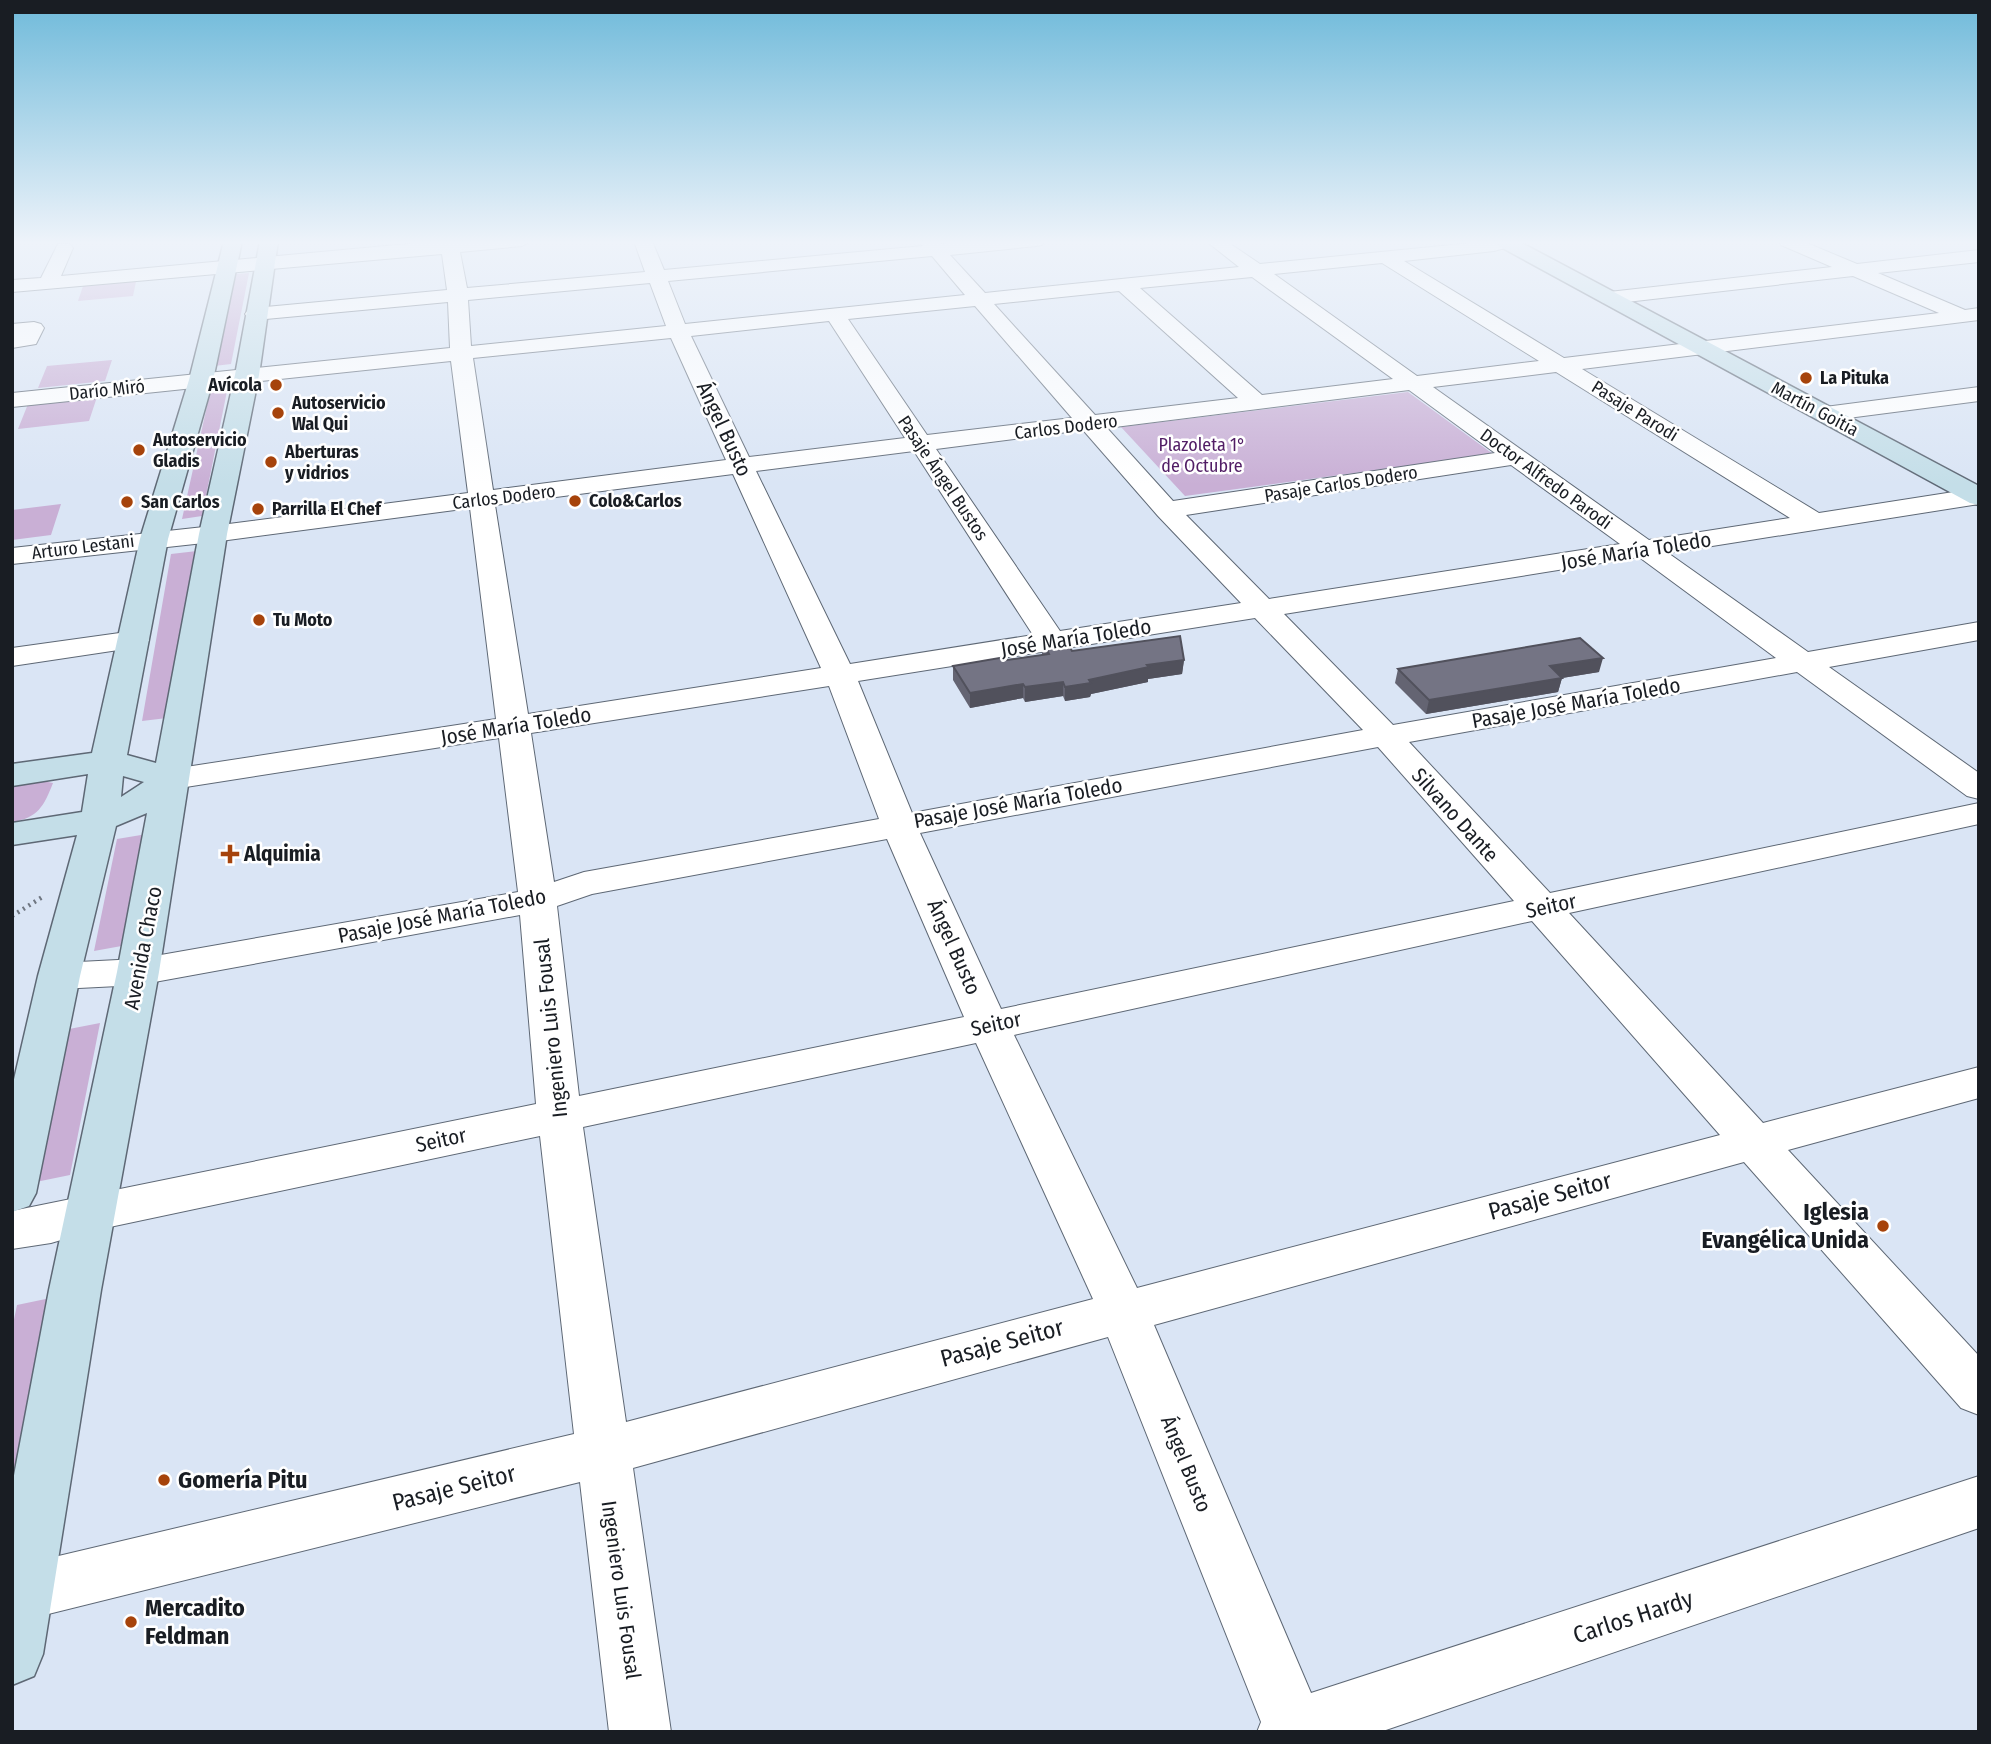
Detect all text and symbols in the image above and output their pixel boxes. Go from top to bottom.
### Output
place label: La Pituka [1820,367,1889,389]
marker: La Pituka [1798,370,1814,386]
place label: Avícola [207,374,262,396]
street label: Darío Miró [68,375,146,405]
street label: Pasaje Parodi [1588,376,1682,446]
marker: Avícola [268,377,284,393]
street label: Ángel Busto [691,377,757,481]
street label: Martín Goitía [1768,377,1863,441]
place label: Autoservicio Wal Qui [291,392,386,435]
marker: Autoservicio Wal Qui [270,405,286,421]
street label: Carlos Dodero [1013,410,1119,444]
street label: Pasaje Ángel Bustos [893,411,994,545]
street label: Doctor Alfredo Parodi [1476,424,1616,534]
place label: Autoservicio Gladis [152,429,247,472]
park label: Plazoleta 1° de Octubre [1159,434,1246,477]
place label: Aberturas y vidrios [284,441,359,484]
marker: Autoservicio Gladis [131,442,147,458]
marker: Aberturas y vidrios [263,454,279,470]
street label: Pasaje Carlos Dodero [1263,461,1419,507]
street label: Carlos Dodero [451,480,557,514]
place label: Colo&Carlos [589,490,682,512]
place label: San Carlos [141,491,220,513]
marker: Colo&Carlos [567,493,583,509]
marker: San Carlos [119,494,135,510]
place label: Parrilla El Chef [272,498,383,520]
marker: Parrilla El Chef [250,501,266,517]
street label: José María Toledo [1559,526,1713,576]
street label: Arturo Lestani [30,530,136,564]
place label: Tu Moto [273,609,333,631]
marker: Tu Moto [251,612,267,628]
street label: José María Toledo [999,613,1153,663]
street label: Pasaje José María Toledo [1470,672,1682,734]
street label: José María Toledo [439,701,593,751]
street label: Silvano Dante [1406,763,1504,867]
street label: Pasaje José María Toledo [912,772,1124,834]
place label: Alquimia [243,841,321,867]
marker: Alquimia [222,846,238,862]
street label: Pasaje José María Toledo [336,883,548,949]
street label: Avenida Chaco [118,884,168,1012]
street label: Seitor [1523,888,1579,924]
street label: Ángel Busto [921,895,987,999]
street label: Ingeniero Luis Fousal [529,937,573,1119]
street label: Seitor [968,1006,1024,1042]
street label: Seitor [413,1122,469,1158]
street label: Pasaje Seitor [1485,1166,1615,1226]
place label: Iglesia Evangélica Unida [1701,1198,1869,1254]
marker: Iglesia Evangélica Unida [1875,1218,1891,1234]
street label: Pasaje Seitor [937,1313,1067,1373]
street label: Ángel Busto [1155,1412,1217,1516]
street label: Pasaje Seitor [389,1459,519,1517]
place label: Gomería Pitu [178,1466,308,1494]
marker: Gomería Pitu [156,1472,172,1488]
street label: Ingeniero Luis Fousal [596,1499,646,1681]
street label: Carlos Hardy [1570,1584,1697,1650]
place label: Mercadito Feldman [145,1594,245,1650]
marker: Mercadito Feldman [123,1614,139,1630]

